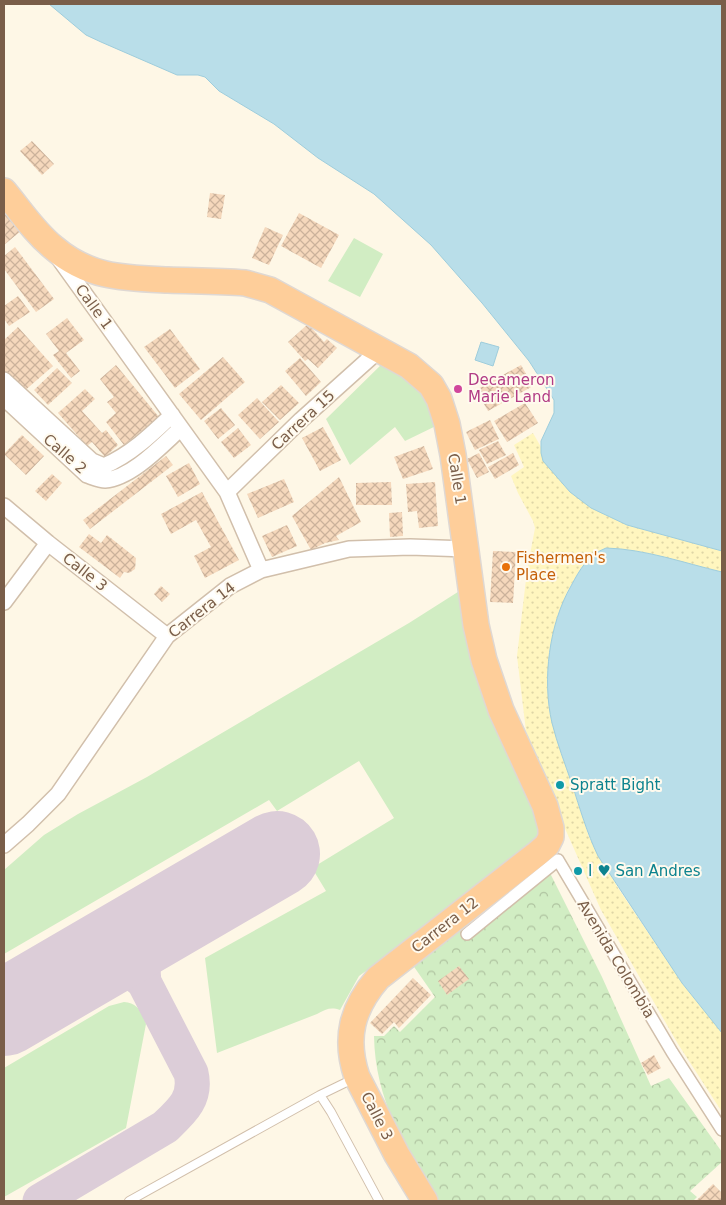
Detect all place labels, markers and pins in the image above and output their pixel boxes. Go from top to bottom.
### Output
place label: Decameron Marie Land [468,371,555,406]
marker: Decameron Marie Land [452,383,464,395]
place label: Fishermen's Place [516,549,606,584]
marker: Fishermen's Place [500,561,512,573]
place label: Spratt Bight [570,776,660,794]
marker: Spratt Bight [554,779,566,791]
place label: I ♥ San Andres [588,862,701,880]
marker: I ♥ San Andres [572,865,584,877]

